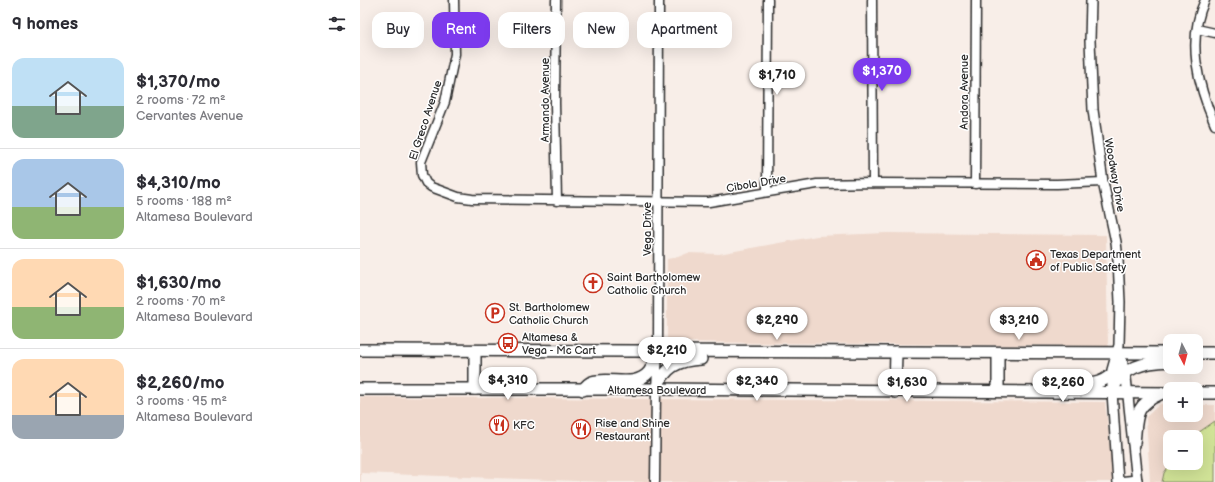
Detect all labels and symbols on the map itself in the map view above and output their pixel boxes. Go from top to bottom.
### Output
street label: Andora Avenue [958,54,971,130]
street label: Armando Avenue [539,57,552,142]
pin: $1,370 [849,58,915,92]
pin: $1,710 [744,62,810,96]
street label: El Greco Avenue [406,78,445,162]
street label: Woodway Drive [1102,137,1127,213]
street label: Cibola Drive [725,172,787,195]
street label: Vega Drive [641,202,654,256]
place label: Texas Department of Public Safety [1050,248,1142,274]
public building icon: Texas Department of Public Safety [1025,249,1047,271]
place label: Saint Bartholomew Catholic Church [607,271,701,297]
church icon: Saint Bartholomew Catholic Church [582,272,604,294]
place label: St. Bartholomew Catholic Church [509,301,590,327]
parking icon: St. Bartholomew Catholic Church [484,302,506,324]
pin: $2,290 [744,307,810,341]
pin: $3,210 [986,307,1052,341]
place label: Altamesa & Vega - Mc Cart [522,331,597,357]
bus stop icon: Altamesa & Vega - Mc Cart [497,332,519,354]
north arrow [1163,334,1203,374]
pin: $2,210 [634,337,700,371]
pin: $4,310 [475,367,541,401]
pin: $2,340 [724,368,790,402]
pin: $1,630 [874,369,940,403]
pin: $2,260 [1030,369,1096,403]
street label: Altamesa Boulevard [608,384,706,397]
restaurant icon: KFC [488,414,510,436]
place label: Rise and Shine Restaurant [595,417,670,443]
restaurant icon: Rise and Shine Restaurant [570,418,592,440]
place label: KFC [513,419,535,432]

